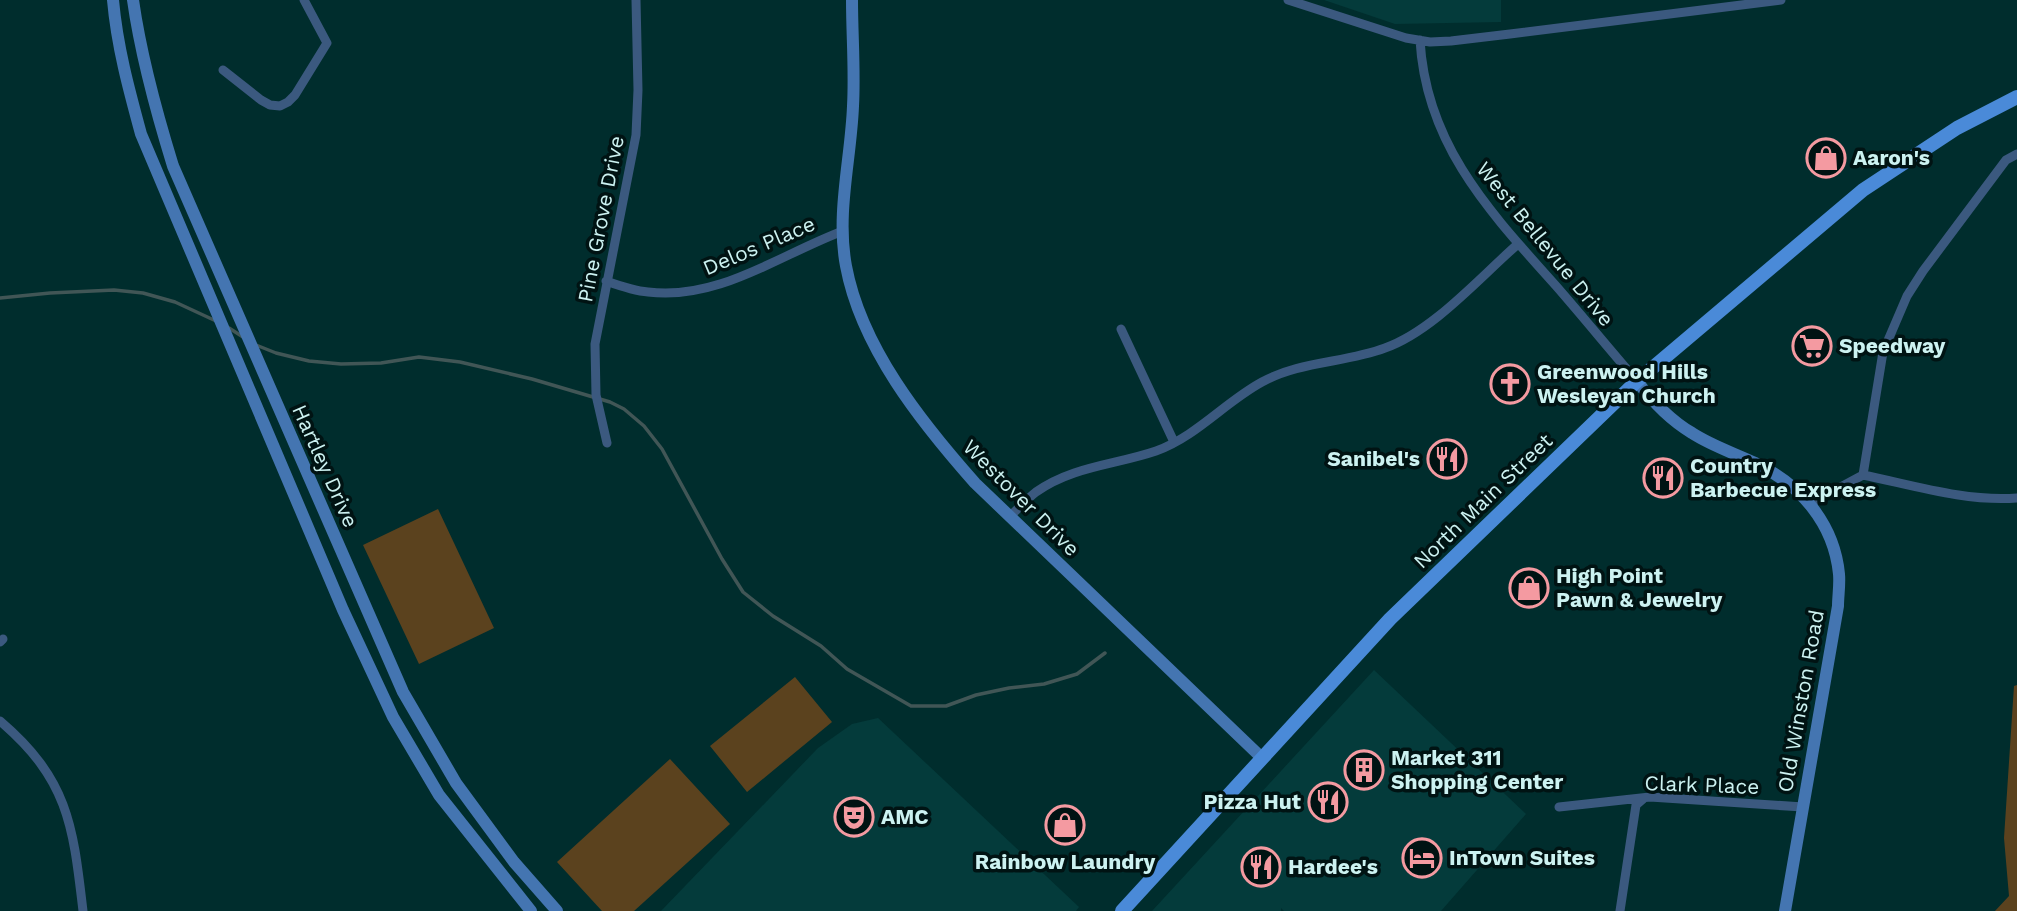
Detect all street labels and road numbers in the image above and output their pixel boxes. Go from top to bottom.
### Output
street label: Pine Grove Drive [572,134,629,304]
street label: West Bellevue Drive [1471,156,1619,331]
street label: Delos Place [699,211,819,280]
street label: Hartley Drive [287,401,364,531]
street label: North Main Street [1408,428,1557,573]
street label: Westover Drive [958,434,1085,561]
street label: Old Winston Road [1772,608,1829,794]
street label: Clark Place [1644,770,1760,799]

